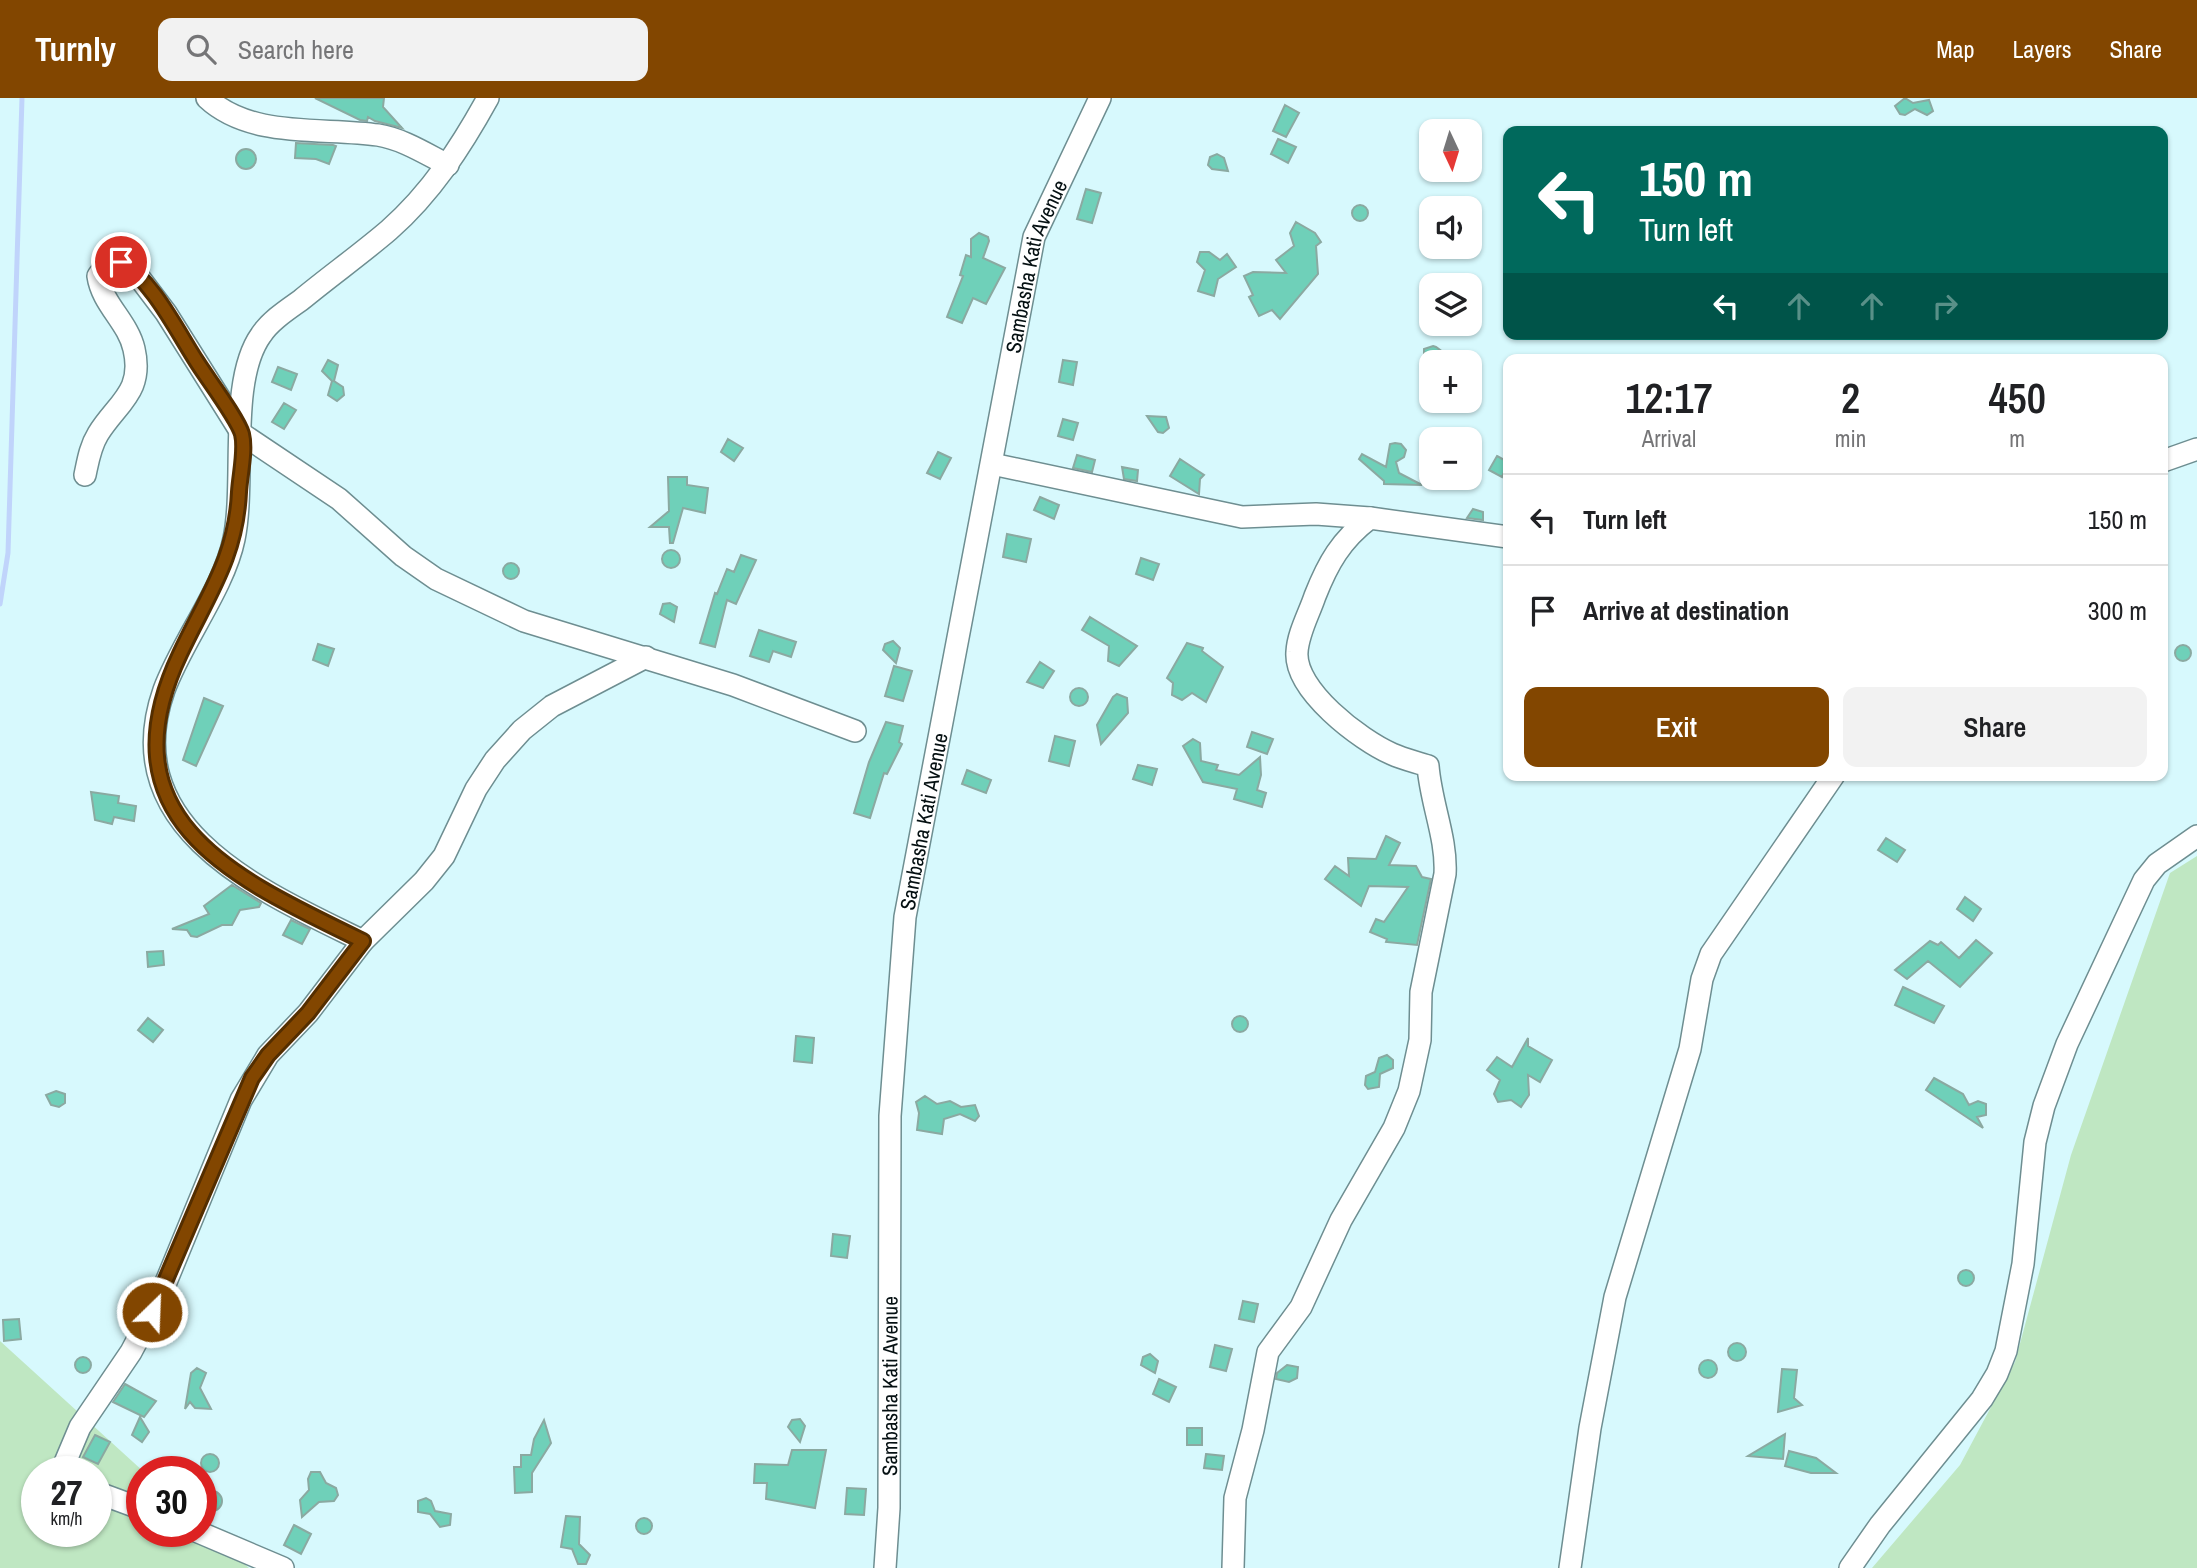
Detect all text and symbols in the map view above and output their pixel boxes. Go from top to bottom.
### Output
search box [158,18,648,81]
text: Turnly [35,27,116,71]
icon: search [182,30,220,68]
text: Search here [238,32,354,67]
text: Map [1936,33,1974,65]
text: Layers [2012,33,2071,65]
text: Share [2109,33,2162,65]
north arrow [1419,119,1482,182]
map controls [1419,119,1482,490]
text: 150 m [1639,145,1753,211]
icon: left [1524,154,1615,245]
street label: Sambasha Kati Avenue [998,175,1074,355]
button: sound [1419,196,1482,259]
text: Turn left [1639,208,1733,251]
pin [91,232,151,292]
icon: arrive [102,243,140,281]
button: layers [1419,273,1482,336]
icon: left [1707,287,1745,325]
icon: ahead [1780,287,1818,325]
icon: ahead [1853,287,1891,325]
icon: right [1926,287,1964,325]
button: + [1419,350,1482,413]
text: 12:17 [1625,370,1713,426]
text: 2 [1841,370,1860,426]
text: 450 [1988,370,2046,426]
text: Arrival [1642,423,1696,454]
text: min [1835,423,1866,454]
text: m [2009,423,2025,454]
button: − [1419,427,1482,490]
icon: left [1524,501,1562,539]
text: Turn left [1583,502,1667,537]
text: 150 m [2088,502,2147,537]
icon: arrive [1524,592,1562,630]
text: Arrive at destination [1583,593,1789,628]
text: 300 m [2088,593,2147,628]
button: Exit [1524,687,1829,767]
button: Share [1843,687,2147,767]
street label: Sambasha Kati Avenue [892,730,954,912]
position arrow [115,1275,189,1349]
street label: Sambasha Kati Avenue [875,1296,904,1476]
speed limit sign: 30 [126,1456,217,1547]
text: 27 [51,1469,82,1516]
text: km/h [51,1506,83,1531]

